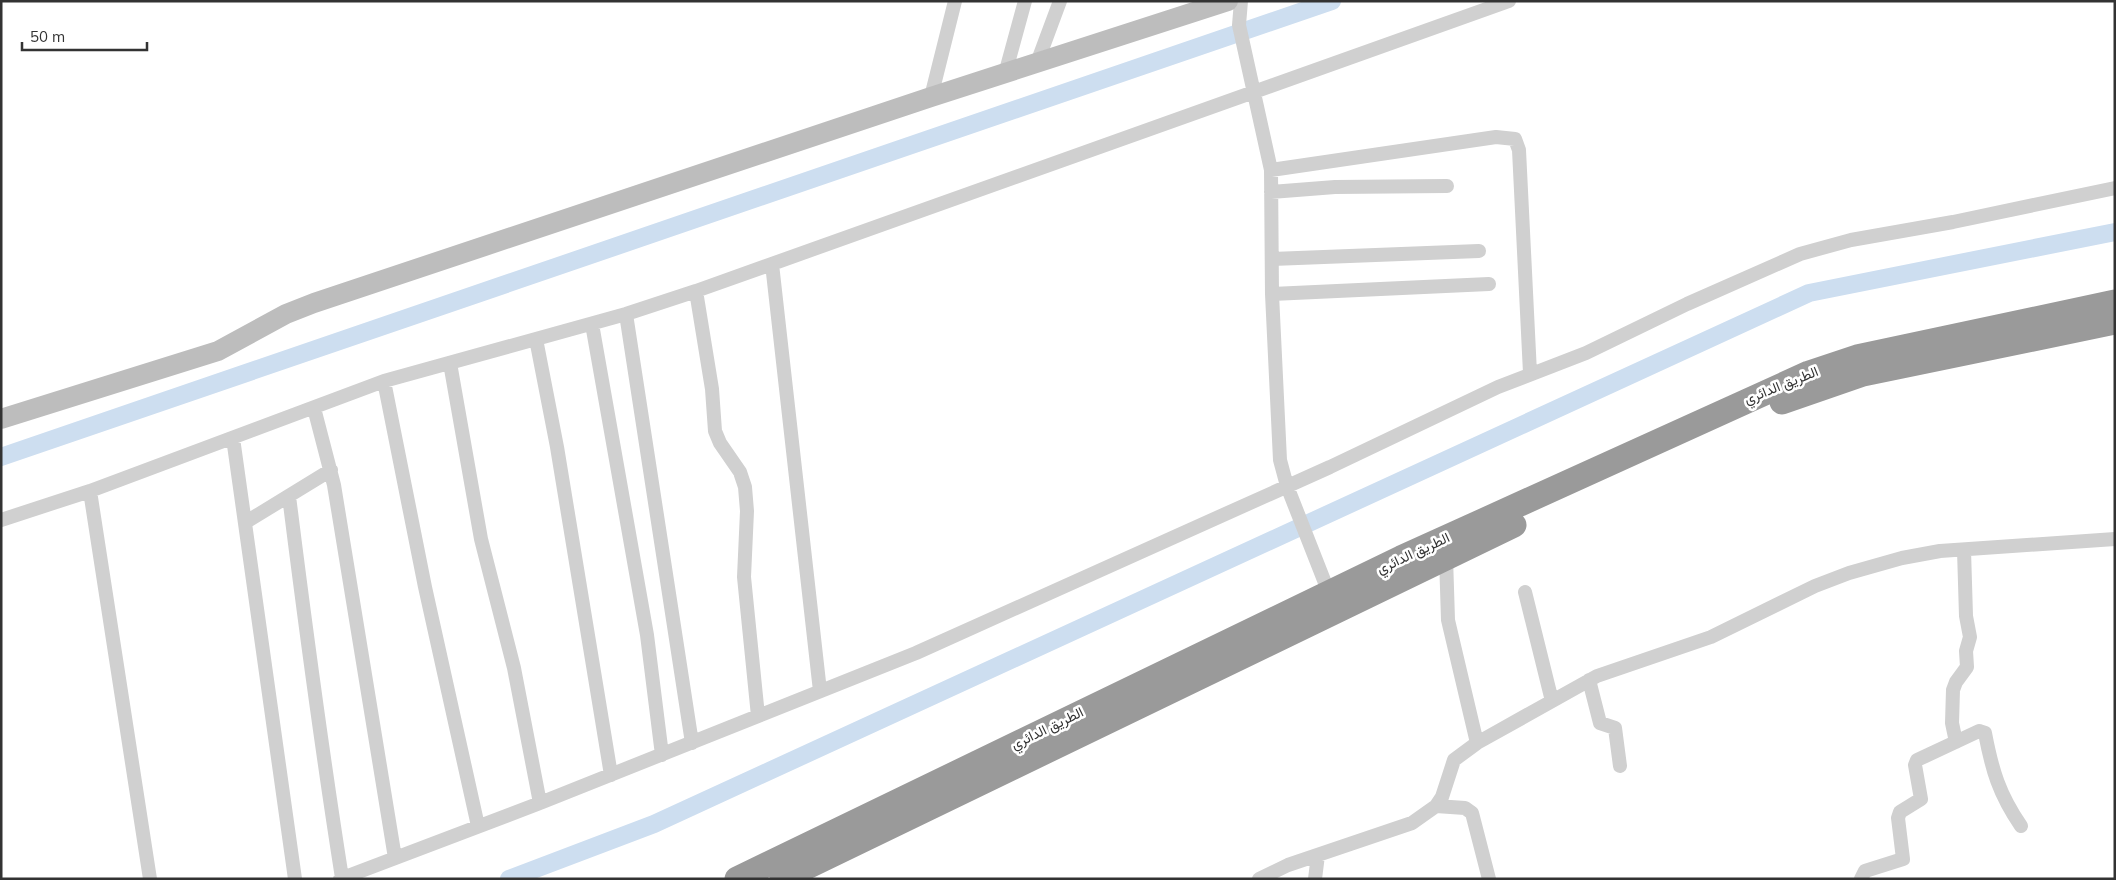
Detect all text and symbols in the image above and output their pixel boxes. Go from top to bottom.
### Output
scale bar [22,20,148,52]
text: 50 m [30,27,65,46]
street label: الطريق الدائري [1741,362,1822,411]
street label: الطريق الدائري [1374,528,1454,580]
street label: الطريق الدائري [1008,703,1088,756]

